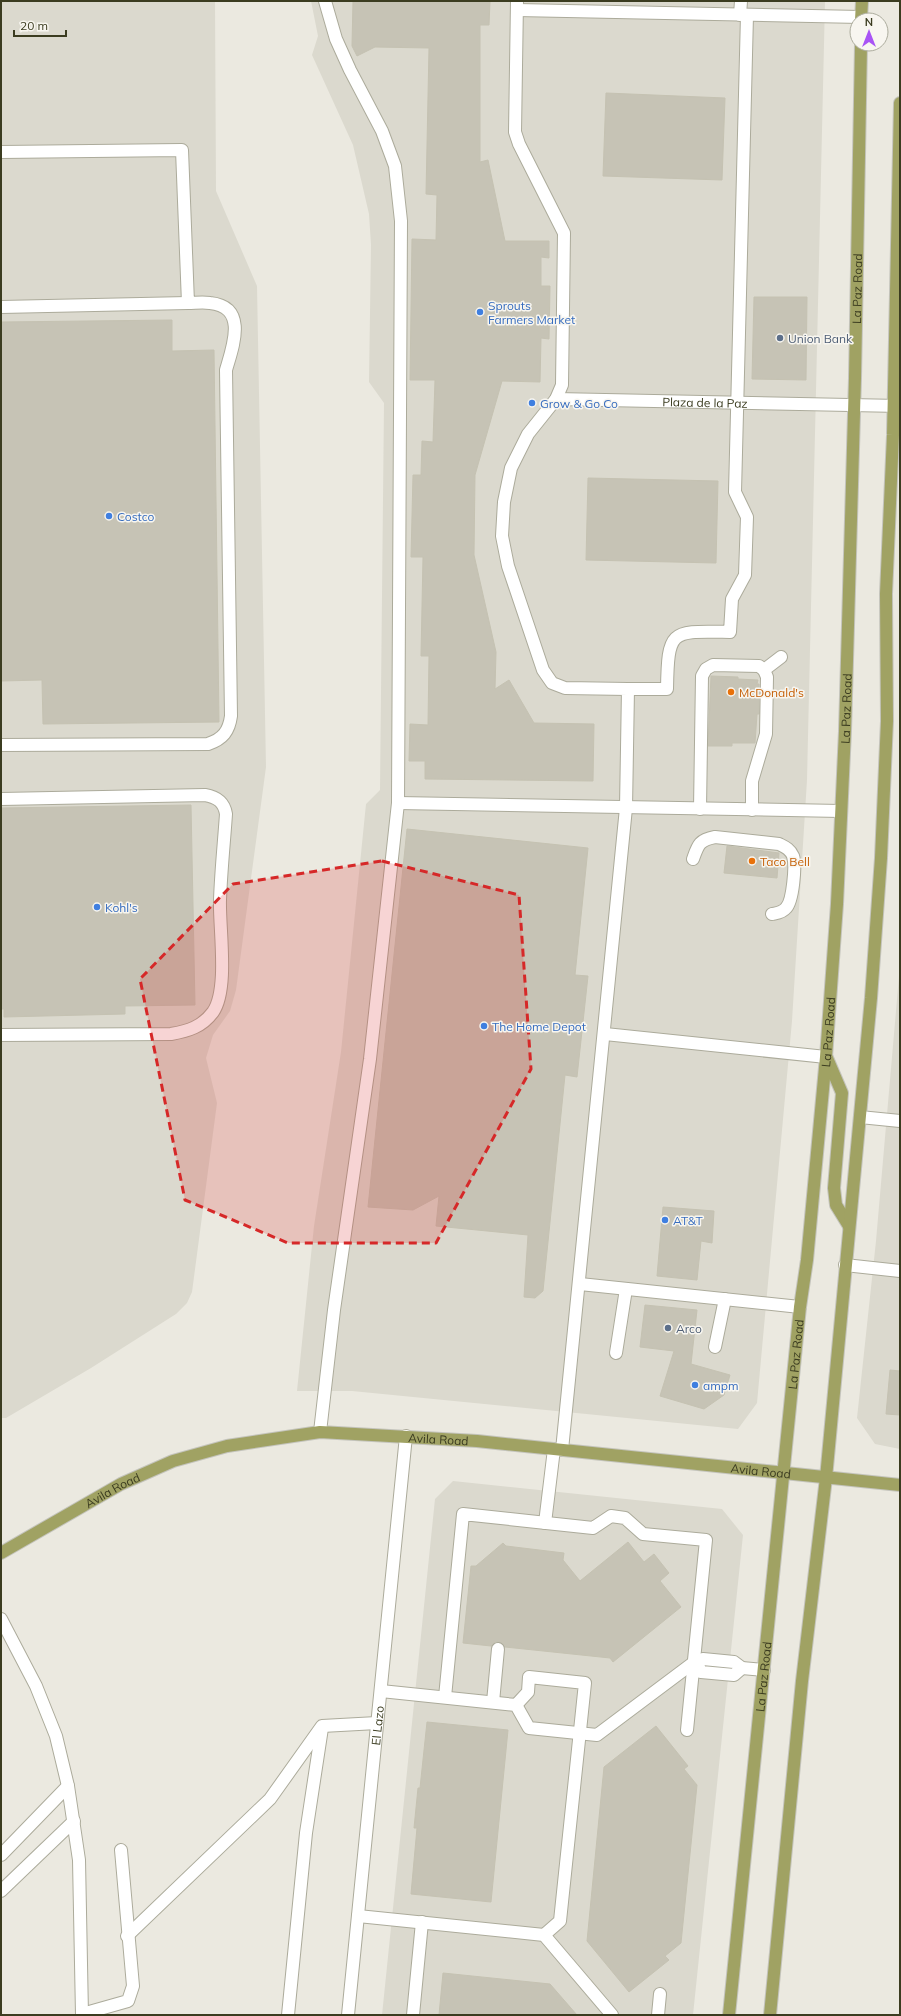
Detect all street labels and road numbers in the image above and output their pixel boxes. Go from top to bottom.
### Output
street label: La Paz Road [848,253,865,324]
street label: Plaza de la Paz [662,394,748,410]
street label: La Paz Road [837,673,854,744]
street label: La Paz Road [818,996,838,1068]
street label: La Paz Road [784,1319,806,1390]
street label: Avila Road [408,1430,469,1448]
street label: Avila Road [730,1460,792,1481]
street label: Avila Road [82,1469,142,1511]
street label: La Paz Road [752,1641,774,1712]
street label: El Lazo [368,1705,386,1746]

